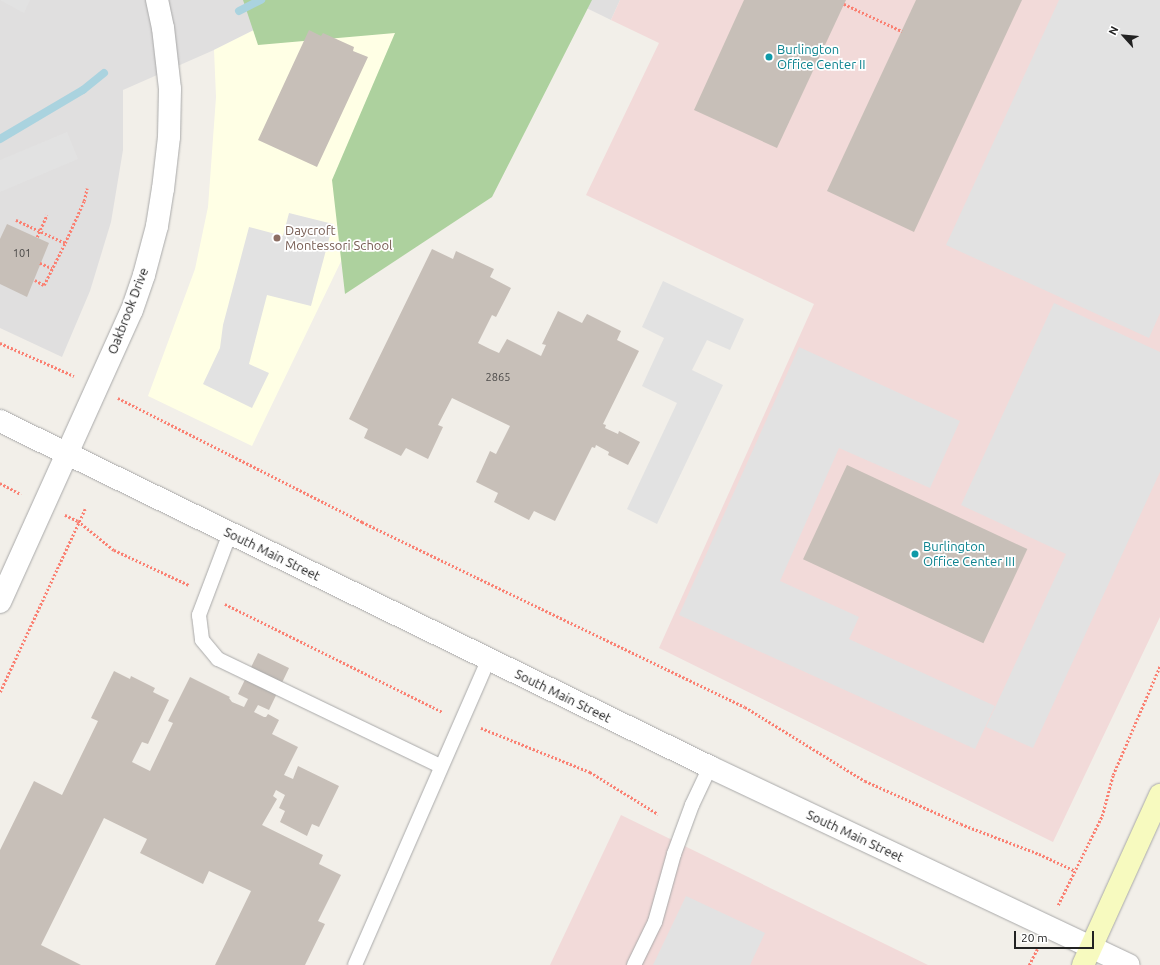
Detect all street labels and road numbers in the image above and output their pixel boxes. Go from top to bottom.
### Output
street label: Oakbrook Drive [104,266,152,356]
street label: South Main Street [221,524,323,584]
street label: South Main Street [512,666,614,726]
street label: South Main Street [804,807,906,865]

